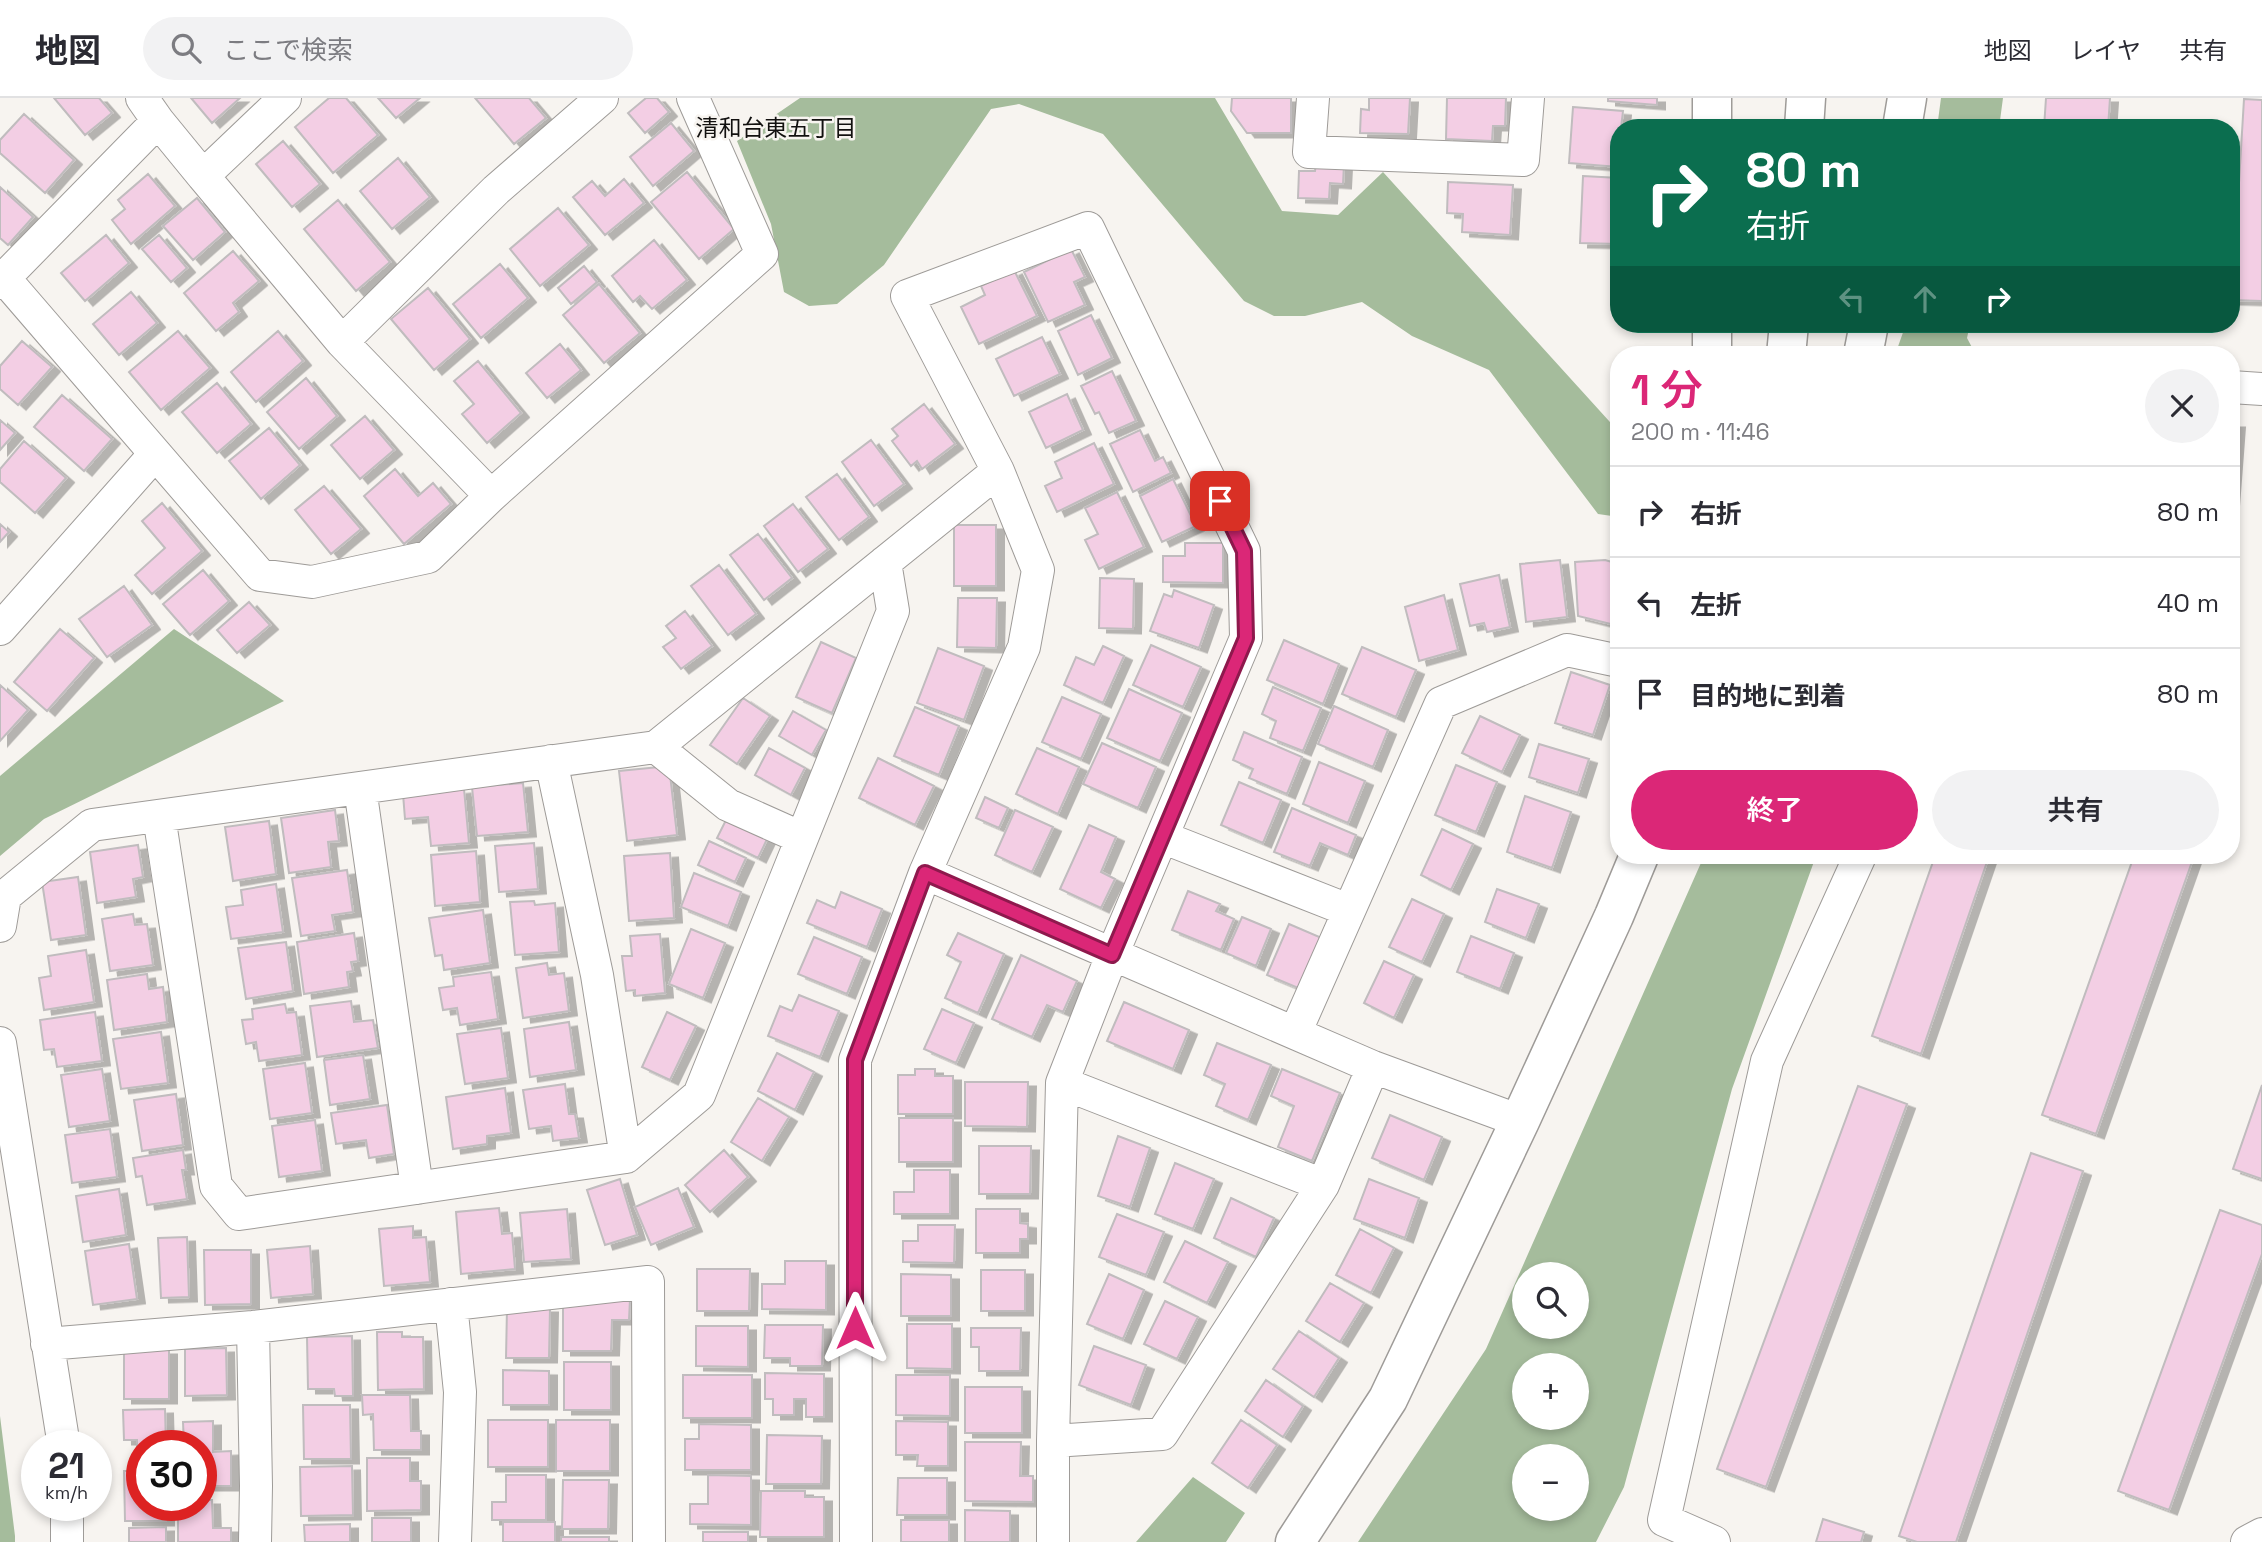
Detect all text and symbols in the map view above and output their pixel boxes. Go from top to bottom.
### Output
search box [143,17,633,80]
icon: search [167,29,205,67]
text: 地図 [35,30,101,72]
text: ここで検索 [223,33,353,67]
text: 地図 [1984,35,2032,66]
text: レイヤ [2070,35,2141,66]
text: 共有 [2179,35,2227,66]
district label: 清和台東五丁目 [696,113,857,143]
text: 80 m [1746,139,1861,201]
icon: right [1631,147,1722,238]
text: 右折 [1746,206,1810,246]
icon: left [1833,280,1871,318]
icon: ahead [1906,280,1944,318]
icon: right [1979,280,2017,318]
text: 1 分 [1631,364,1703,417]
button: close [2145,369,2219,443]
text: 200 m · 11:46 [1631,417,1770,447]
pin [1190,471,1250,531]
icon: arrive [1201,482,1239,520]
icon: right [1631,493,1669,531]
text: 80 m [2157,495,2219,529]
text: 右折 [1690,497,1742,531]
icon: left [1631,584,1669,622]
text: 40 m [2157,586,2219,620]
text: 左折 [1690,588,1742,622]
icon: arrive [1631,675,1669,713]
text: 80 m [2157,677,2219,711]
text: 目的地に到着 [1690,679,1846,713]
button: 終了 [1631,770,1918,850]
button: 共有 [1932,770,2219,850]
map controls [1512,1262,1589,1521]
button: search [1512,1262,1589,1339]
position arrow [818,1291,892,1365]
button: + [1512,1353,1589,1430]
speed limit sign: 30 [126,1430,217,1521]
text: 21 [48,1444,85,1488]
button: − [1512,1444,1589,1521]
text: km/h [45,1481,88,1504]

